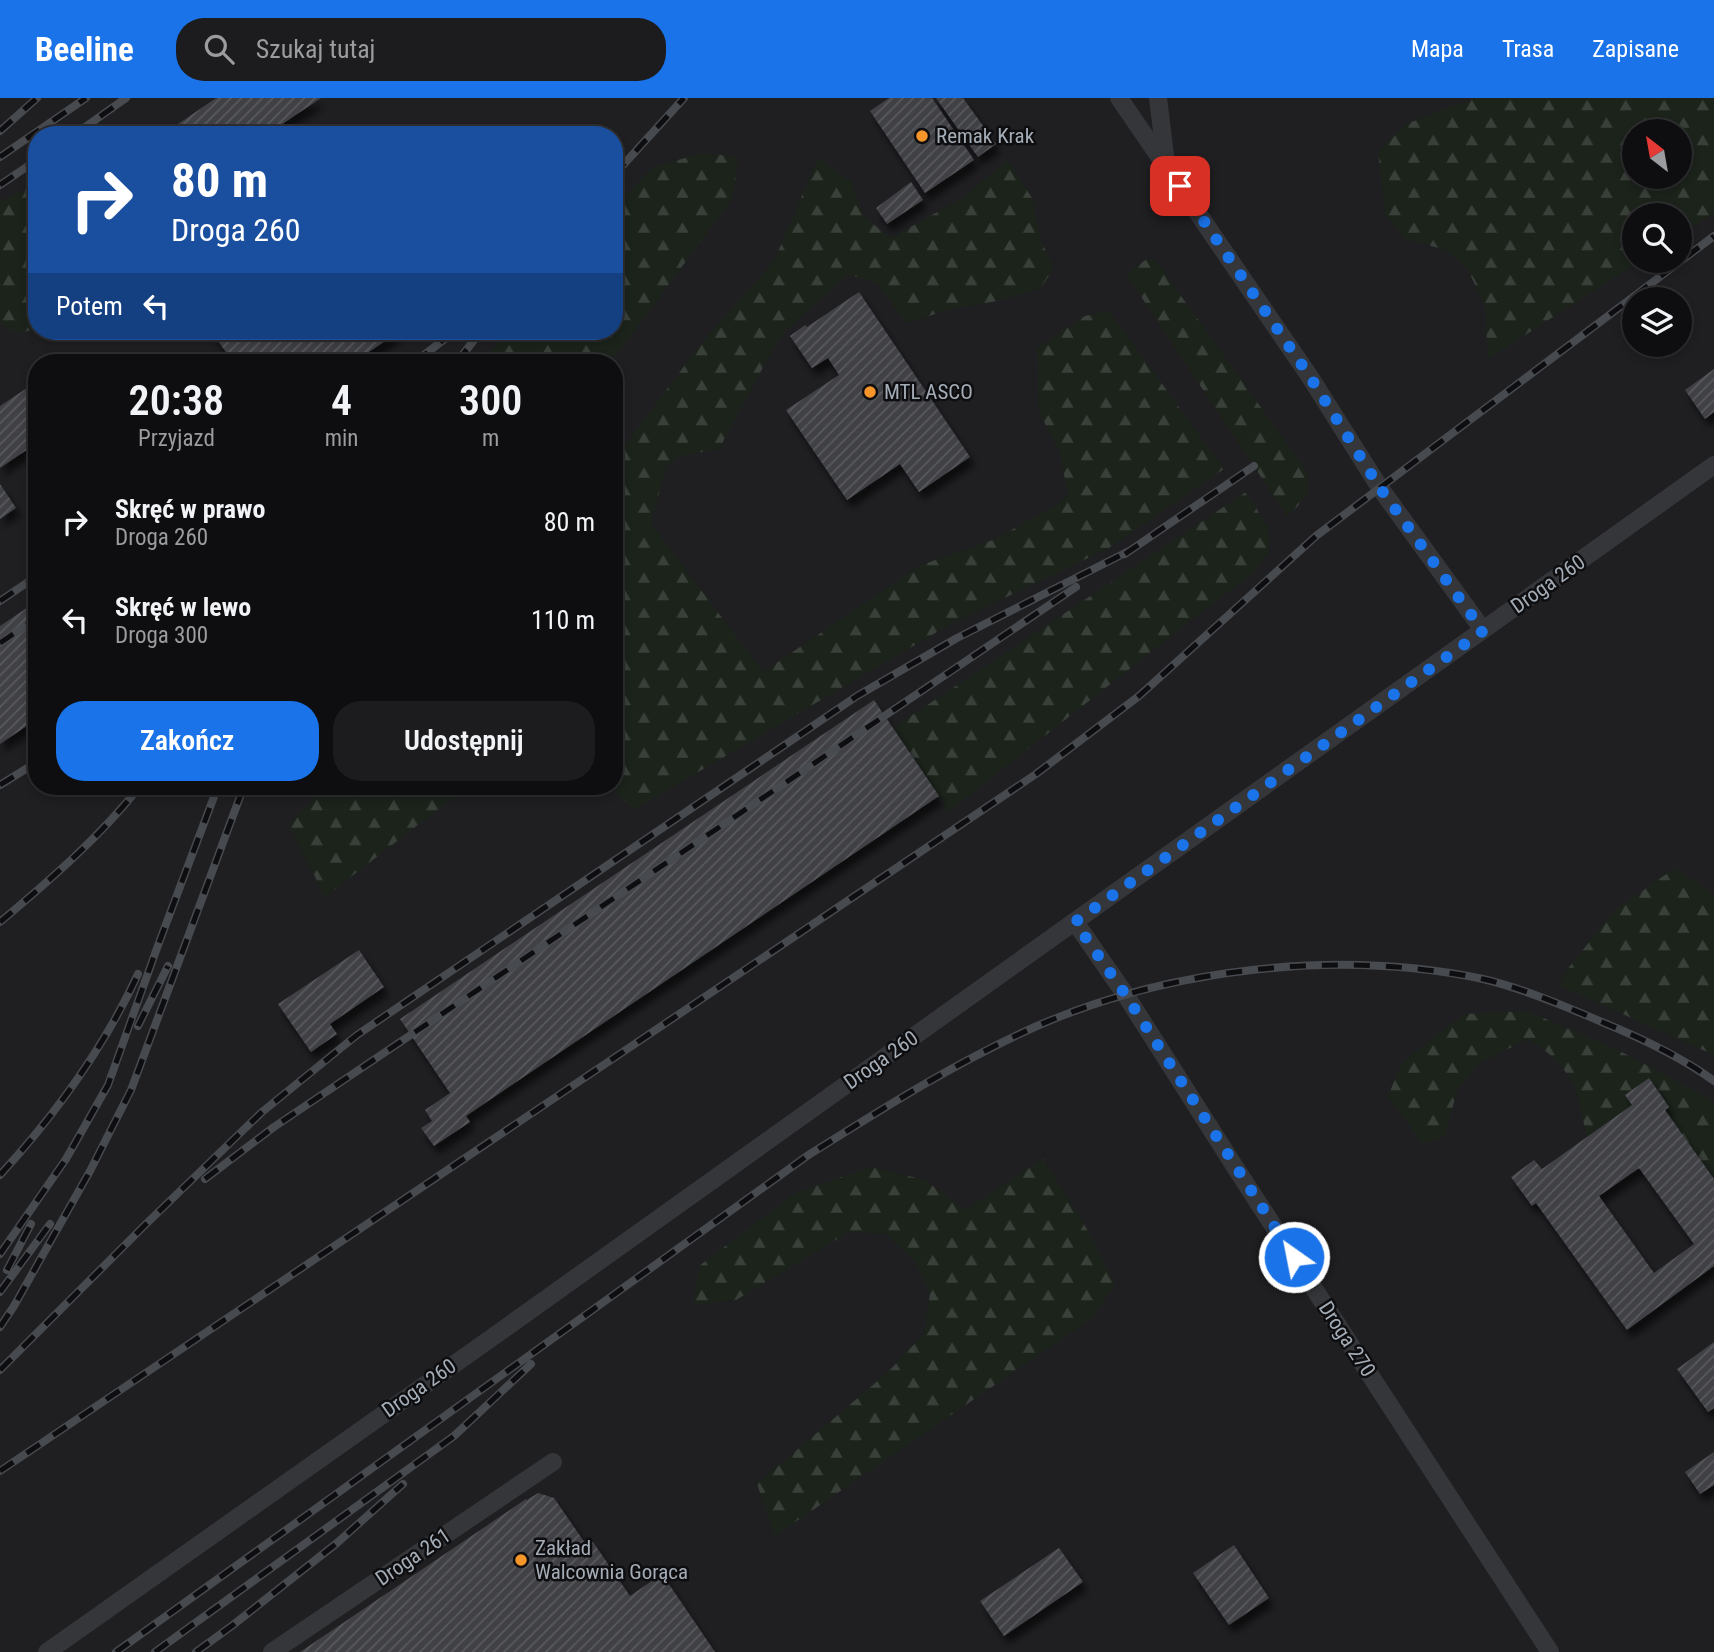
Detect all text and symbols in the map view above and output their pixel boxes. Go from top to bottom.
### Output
search box [176,18,666,81]
text: Beeline [35,30,134,69]
icon: search [200,30,238,68]
text: Szukaj tutaj [256,34,375,64]
text: Mapa [1411,35,1464,63]
text: Trasa [1502,35,1554,63]
text: Zapisane [1592,35,1679,63]
north arrow [1622,119,1692,189]
map controls [1622,119,1692,357]
place label: Remak Krak [936,124,1035,148]
marker: Remak Krak [914,128,930,144]
text: 80 m [171,152,268,209]
icon: right [56,154,147,245]
pin [1150,156,1210,216]
icon: arrive [1161,167,1199,205]
button: search [1622,203,1692,273]
text: Droga 260 [171,211,301,249]
icon: left [137,287,175,325]
button: layers [1622,287,1692,357]
text: Potem [56,291,123,321]
text: 20:38 [129,376,224,425]
text: 4 [331,376,352,425]
text: 300 [459,376,522,425]
place label: MTL ASCO [884,380,973,404]
marker: MTL ASCO [862,384,878,400]
text: Przyjazd [138,425,215,452]
text: min [325,425,358,452]
text: m [482,425,499,452]
text: Skręć w prawo [115,494,265,524]
icon: right [56,503,94,541]
text: 80 m [544,507,595,537]
text: Droga 260 [115,524,208,551]
street label: Droga 260 [1506,550,1590,618]
text: Skręć w lewo [115,592,251,622]
icon: left [56,601,94,639]
text: 110 m [531,605,595,635]
text: Droga 300 [115,622,208,649]
button: Zakończ [56,701,319,781]
button: Udostępnij [333,701,595,781]
street label: Droga 260 [839,1026,923,1094]
position arrow [1257,1220,1331,1294]
street label: Droga 270 [1314,1297,1380,1381]
street label: Droga 260 [377,1354,461,1422]
street label: Droga 261 [371,1523,455,1591]
place label: Zakład Walcownia Gorąca [535,1536,688,1584]
marker: Zakład Walcownia Gorąca [513,1552,529,1568]

